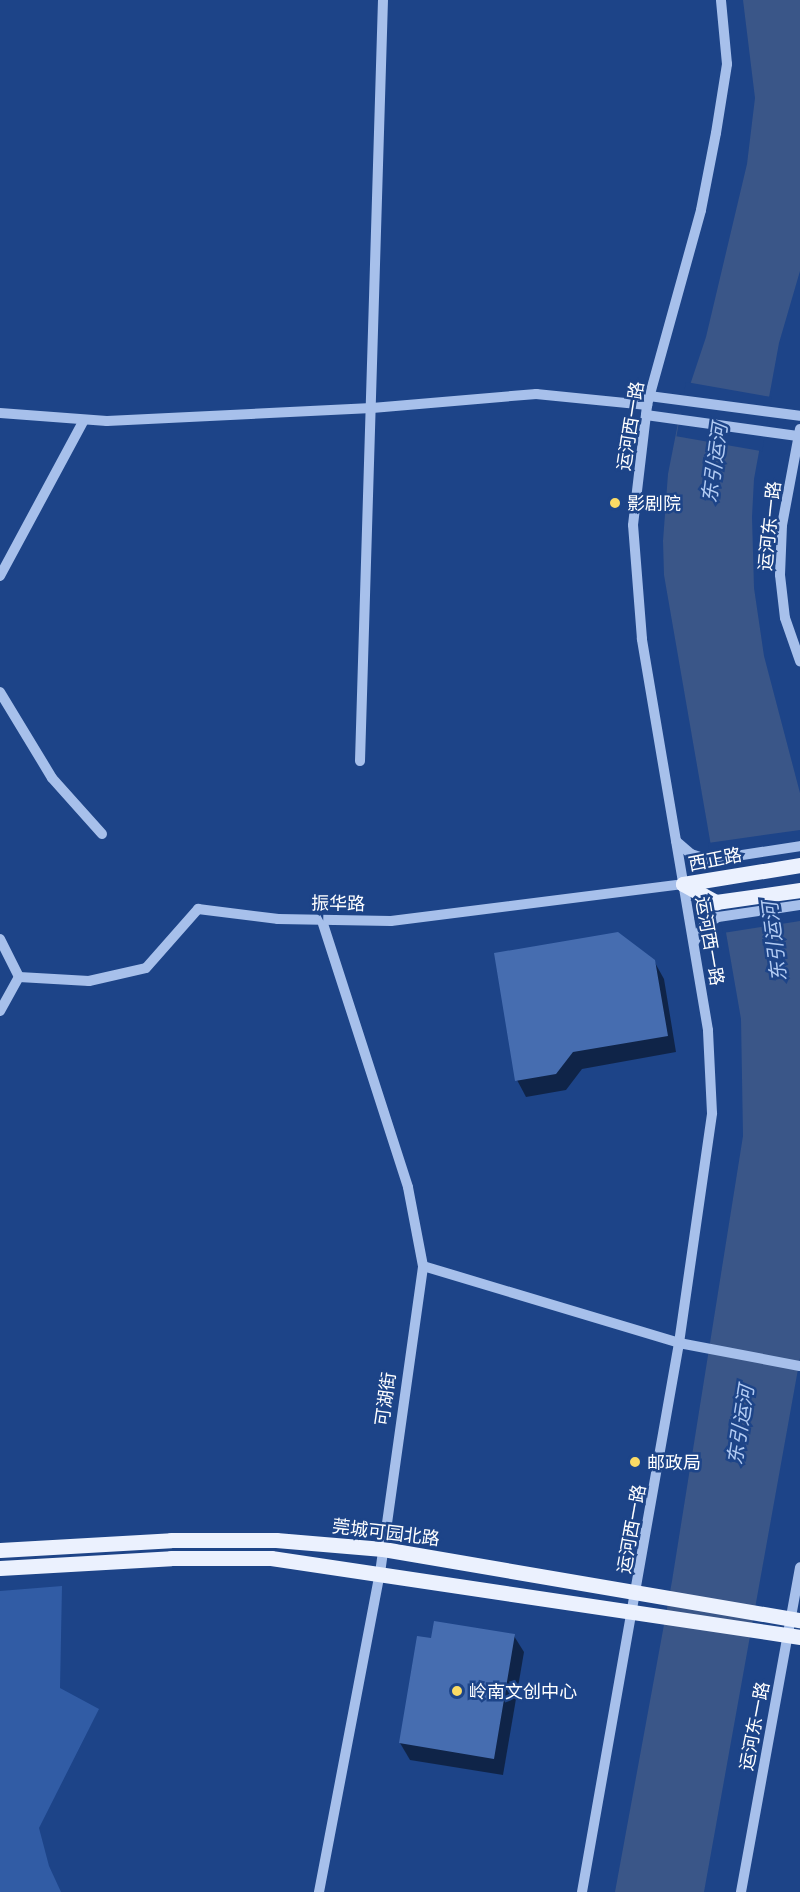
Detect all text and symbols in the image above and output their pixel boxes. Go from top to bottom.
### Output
street label: 运河西一路 [612,380,648,472]
water label: 东引运河 [697,422,731,504]
street label: 运河东一路 [754,480,784,572]
place label: 影剧院 [627,492,681,514]
marker: 影剧院 [608,496,622,510]
street label: 西正路 [686,843,744,875]
street label: 振华路 [311,892,365,914]
street label: 运河西一路 [692,895,728,987]
water label: 东引运河 [757,901,791,983]
street label: 可湖街 [371,1371,399,1427]
water label: 东引运河 [722,1384,758,1466]
place label: 邮政局 [647,1451,701,1473]
marker: 邮政局 [628,1455,642,1469]
street label: 运河西一路 [613,1483,649,1575]
street label: 莞城可园北路 [331,1515,441,1549]
place label: 岭南文创中心 [469,1680,577,1702]
street label: 运河东一路 [735,1680,773,1772]
marker: 岭南文创中心 [450,1684,464,1698]

